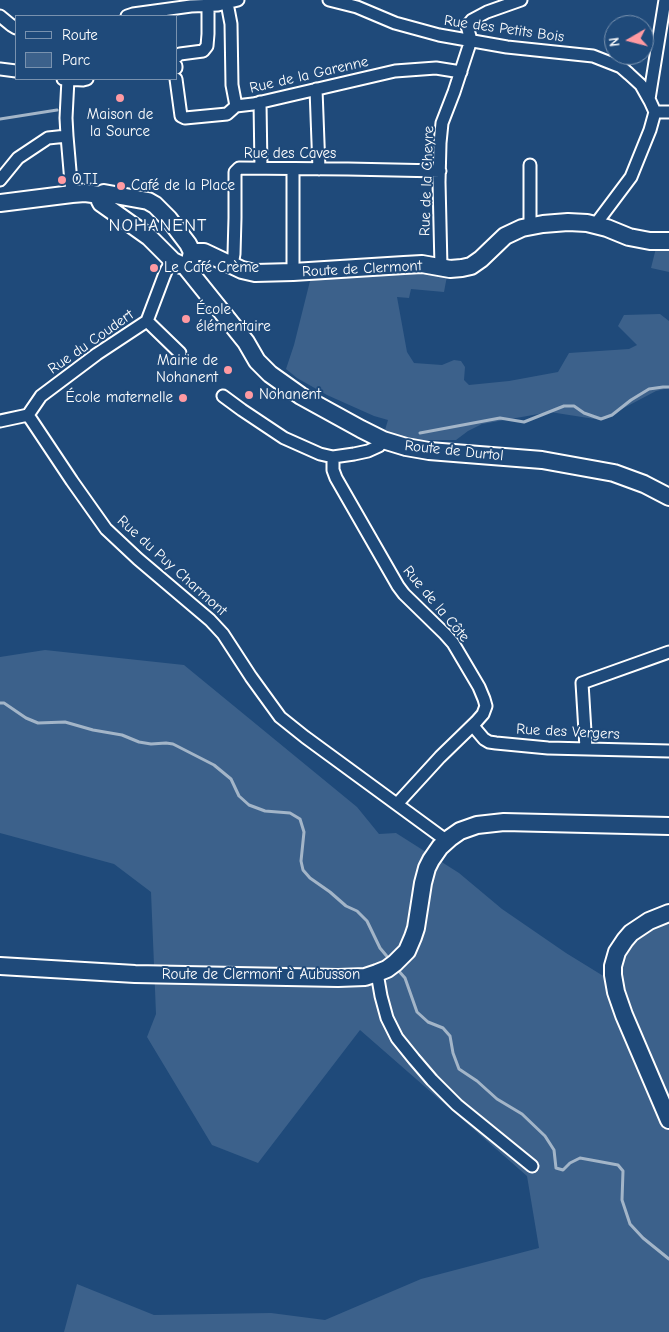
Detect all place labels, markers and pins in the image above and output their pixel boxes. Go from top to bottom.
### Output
marker: Maison de la Source [114,92,126,104]
place label: Maison de la Source [87,106,153,141]
place label: O.T.I [72,171,98,189]
marker: O.T.I [56,174,68,186]
place label: Café de la Place [131,177,235,195]
marker: Café de la Place [115,180,127,192]
place label: Le Café Crème [164,259,259,277]
marker: Le Café Crème [148,262,160,274]
place label: École élémentaire [196,301,271,336]
marker: École élémentaire [180,313,192,325]
place label: Mairie de Nohanent [156,352,218,387]
marker: Mairie de Nohanent [222,364,234,376]
place label: Nohanent [259,386,321,404]
place label: École maternelle [66,389,173,407]
marker: Nohanent [243,389,255,401]
marker: École maternelle [177,392,189,404]

